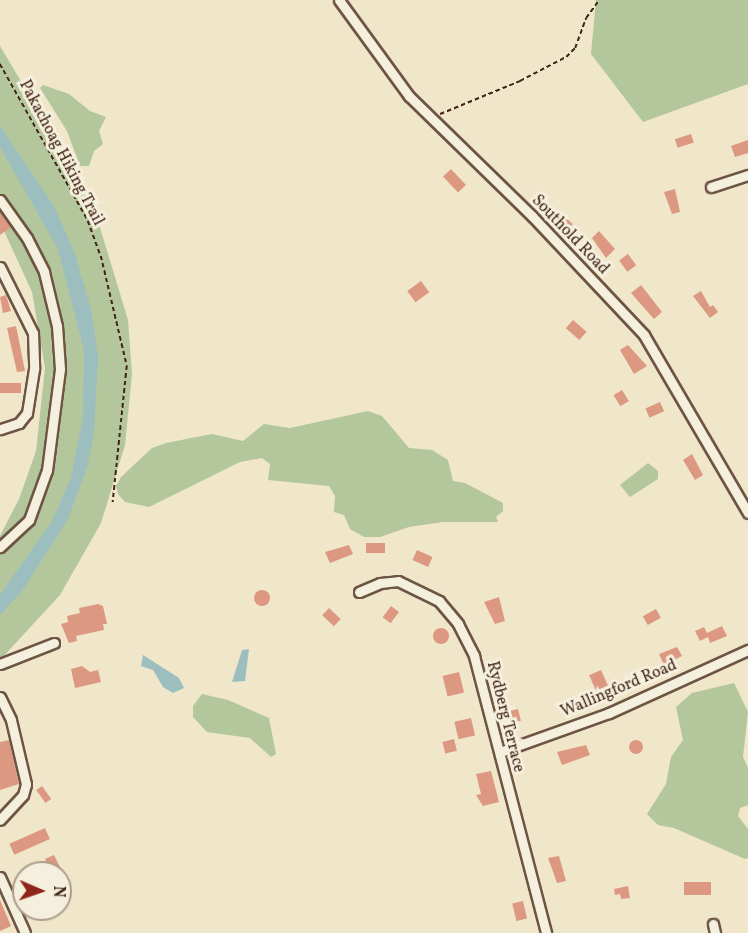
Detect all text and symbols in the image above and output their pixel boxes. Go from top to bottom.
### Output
street label: Pakachoag Hiking Trail [14,77,108,229]
street label: Southold Road [527,191,613,279]
street label: Wallingford Road [558,656,680,722]
street label: Rydberg Terrace [482,659,528,775]
north arrow [12,861,72,921]
text: N [47,885,69,898]

